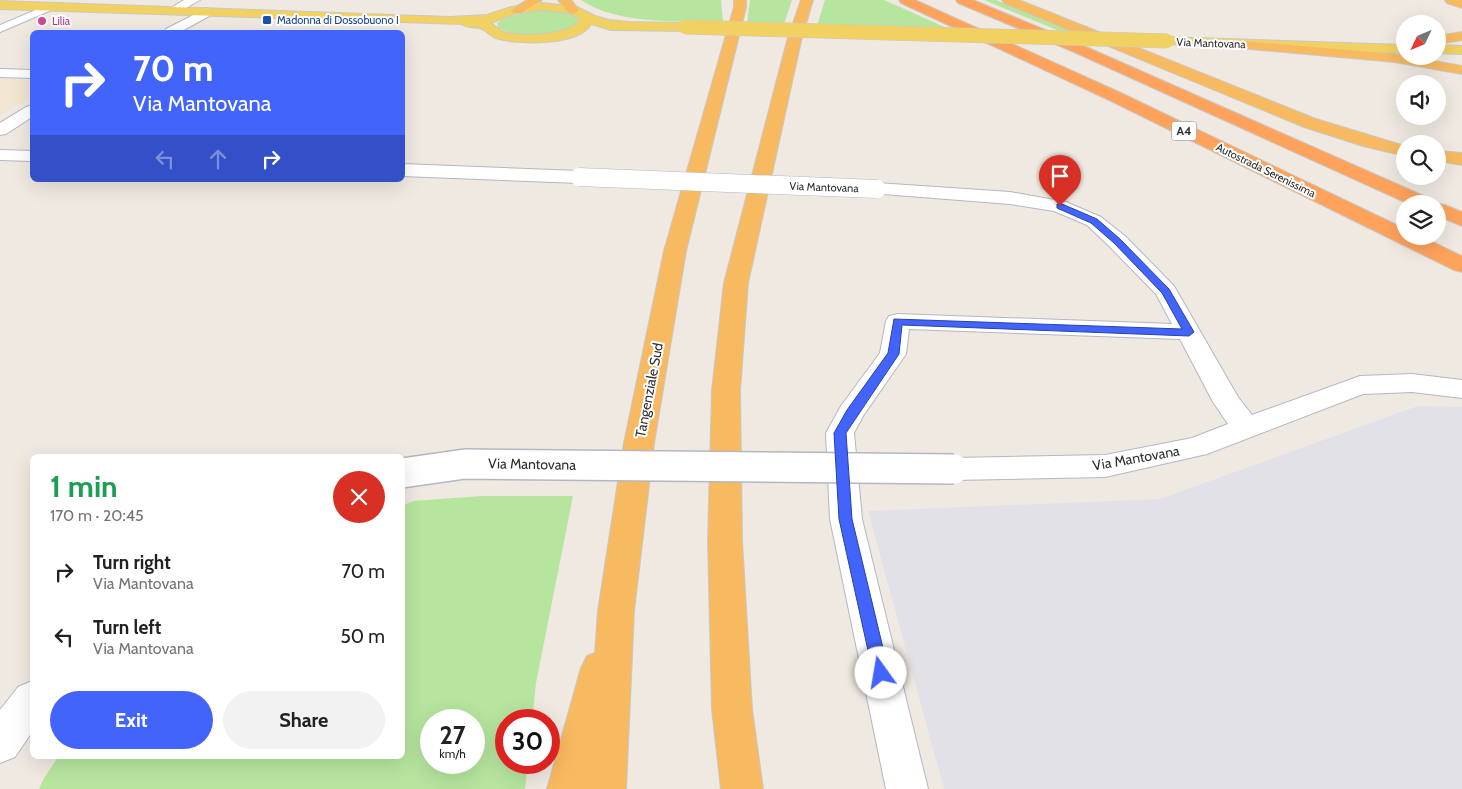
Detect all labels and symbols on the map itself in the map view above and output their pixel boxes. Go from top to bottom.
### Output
place label: Madonna di Dossobuono I [277,13,399,27]
place label: Lilia [52,14,71,28]
marker: Madonna di Dossobuono I [261,14,273,26]
marker: Lilia [36,15,48,27]
north arrow [1396,15,1446,65]
street label: Via Mantovana [1176,35,1247,51]
road number: A4 [1172,122,1196,140]
street label: Autostrada Serenissima [1214,140,1319,200]
pin [1039,155,1081,206]
street label: Via Mantovana [789,179,860,195]
street label: Tangenziale Sud [631,341,667,439]
street label: Via Mantovana [1091,441,1181,475]
street label: Via Mantovana [488,454,576,474]
position arrow [854,646,906,698]
speed limit sign: 30 [495,709,560,774]

